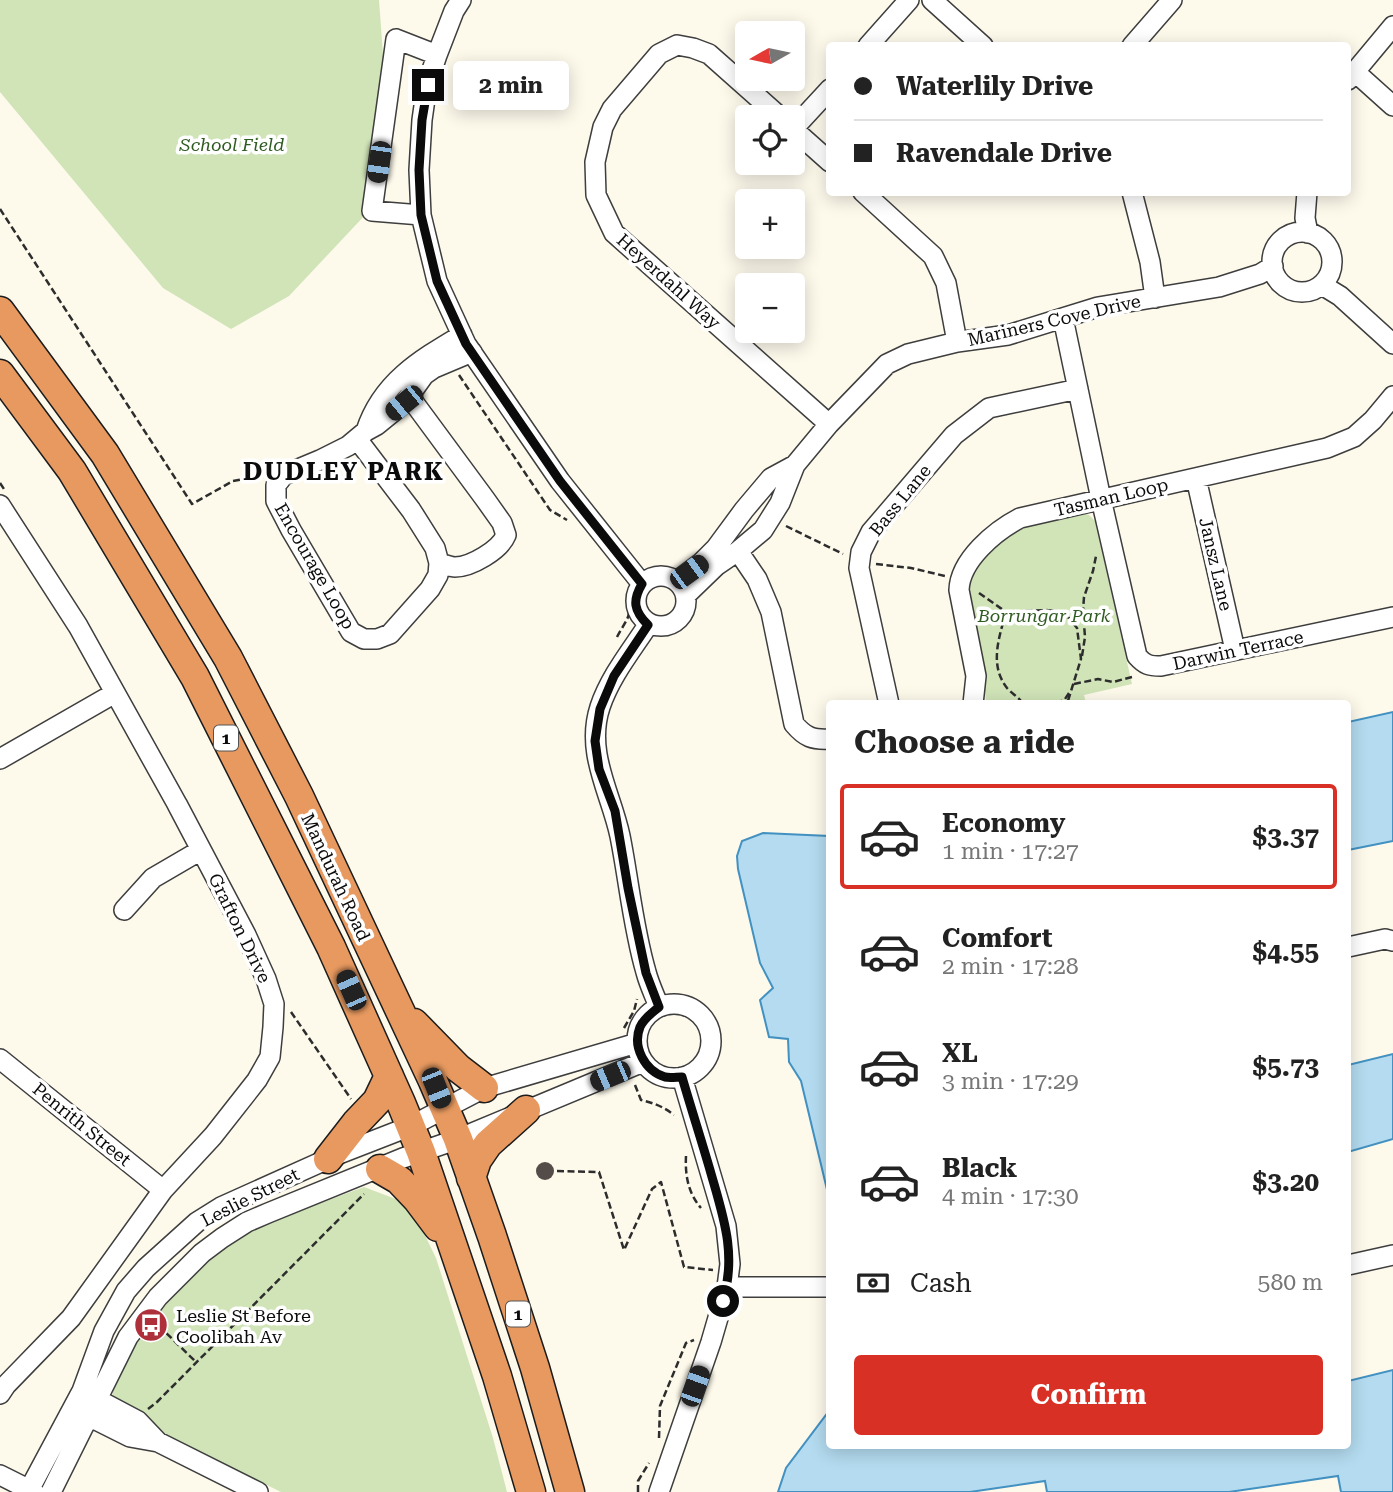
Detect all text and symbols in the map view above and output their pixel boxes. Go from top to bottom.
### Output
north arrow [735,21,805,91]
map controls [735,21,805,343]
callout: 2 min [452,60,568,110]
route end [412,69,444,101]
text: Waterlily Drive [896,71,1093,101]
text: 2 min [479,72,543,99]
button: locate [735,105,805,175]
park label: School Field [179,134,284,155]
text: Ravendale Drive [896,138,1112,168]
car [366,140,393,184]
button: + [735,189,805,259]
street label: Heyerdahl Way [613,229,725,333]
button: − [735,273,805,343]
street label: Mariners Cove Drive [965,290,1143,350]
car [382,382,427,424]
district label: DUDLEY PARK [243,458,445,486]
street label: Bass Lane [865,460,935,540]
street label: Tasman Loop [1052,474,1170,520]
street label: Encourage Loop [270,499,360,633]
street label: Jansz Lane [1195,515,1237,613]
car [666,551,713,593]
park label: Borrungar Park [977,605,1111,626]
street label: Darwin Terrace [1171,626,1305,674]
text: Choose a ride [854,723,1075,761]
road number: 1 [214,726,238,750]
icon: car [858,805,921,868]
text: Economy [942,808,1065,838]
street label: Mandurah Road [297,810,375,945]
text: $3.37 [1253,822,1319,852]
text: 1 min · 17:27 [942,838,1079,865]
street label: Grafton Drive [204,870,276,986]
icon: car [858,920,921,983]
text: Comfort [942,923,1052,953]
text: $4.55 [1253,937,1319,967]
text: 2 min · 17:28 [942,953,1079,980]
car [333,967,370,1013]
icon: car [858,1035,921,1098]
text: XL [942,1038,978,1068]
text: $5.73 [1253,1052,1319,1082]
car [587,1058,634,1094]
car [419,1065,454,1111]
text: 3 min · 17:29 [942,1068,1079,1095]
street label: Penrith Street [29,1078,136,1170]
icon: car [858,1150,921,1213]
text: Black [942,1153,1017,1183]
street label: Leslie Street [198,1163,303,1231]
text: $3.20 [1253,1167,1319,1197]
text: 4 min · 17:30 [942,1183,1079,1210]
icon: cash [854,1264,892,1302]
text: Cash [910,1268,972,1298]
text: 580 m [1258,1269,1323,1296]
route start [707,1285,739,1317]
road number: 1 [506,1302,530,1326]
place label: Leslie St Before Coolibah Av [176,1305,311,1347]
bus stop icon: Leslie St Before Coolibah Av [132,1306,170,1344]
button: Confirm [854,1355,1323,1435]
car [678,1363,713,1409]

